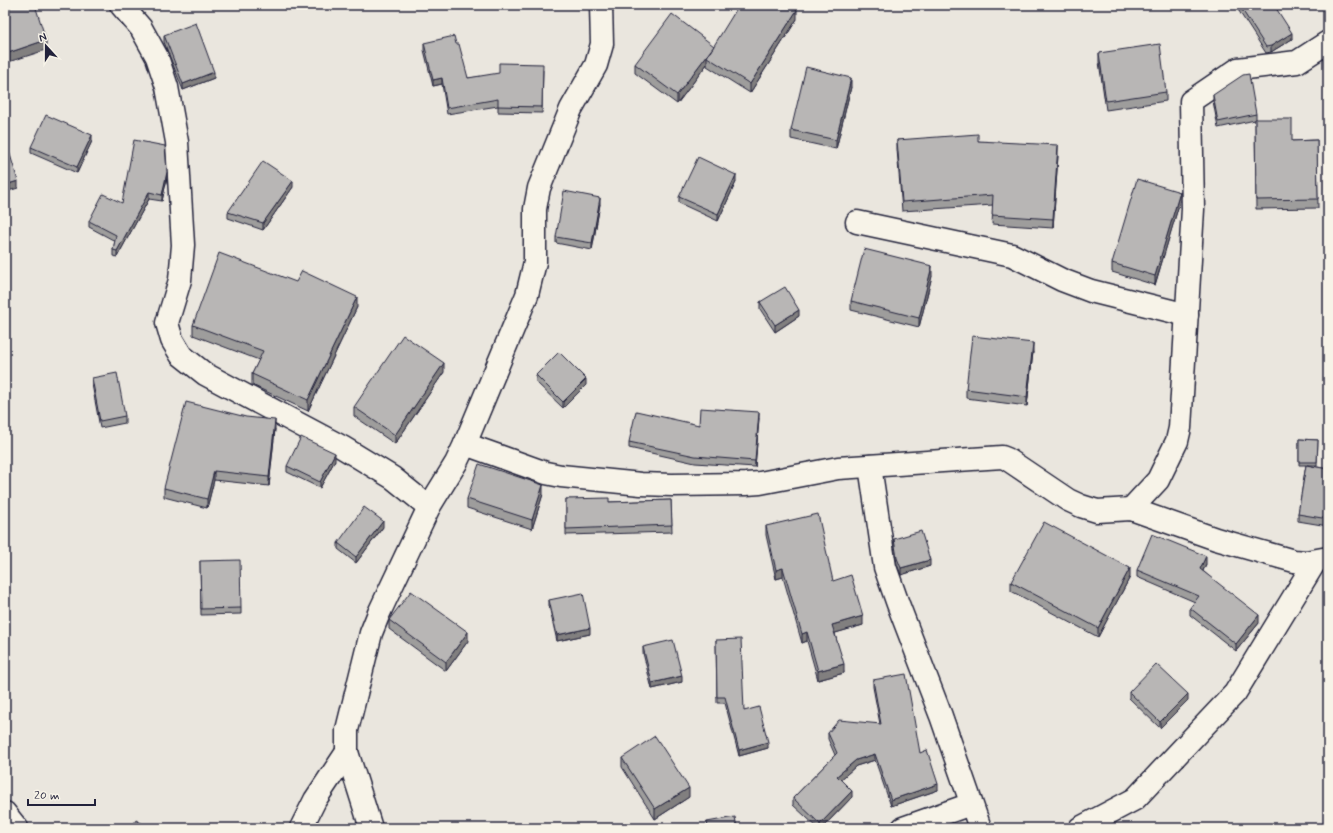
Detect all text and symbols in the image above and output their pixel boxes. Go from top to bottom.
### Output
north arrow [26,26,66,66]
text: N [37,30,49,45]
scale bar [28,781,95,807]
text: 20 m [34,788,60,804]

